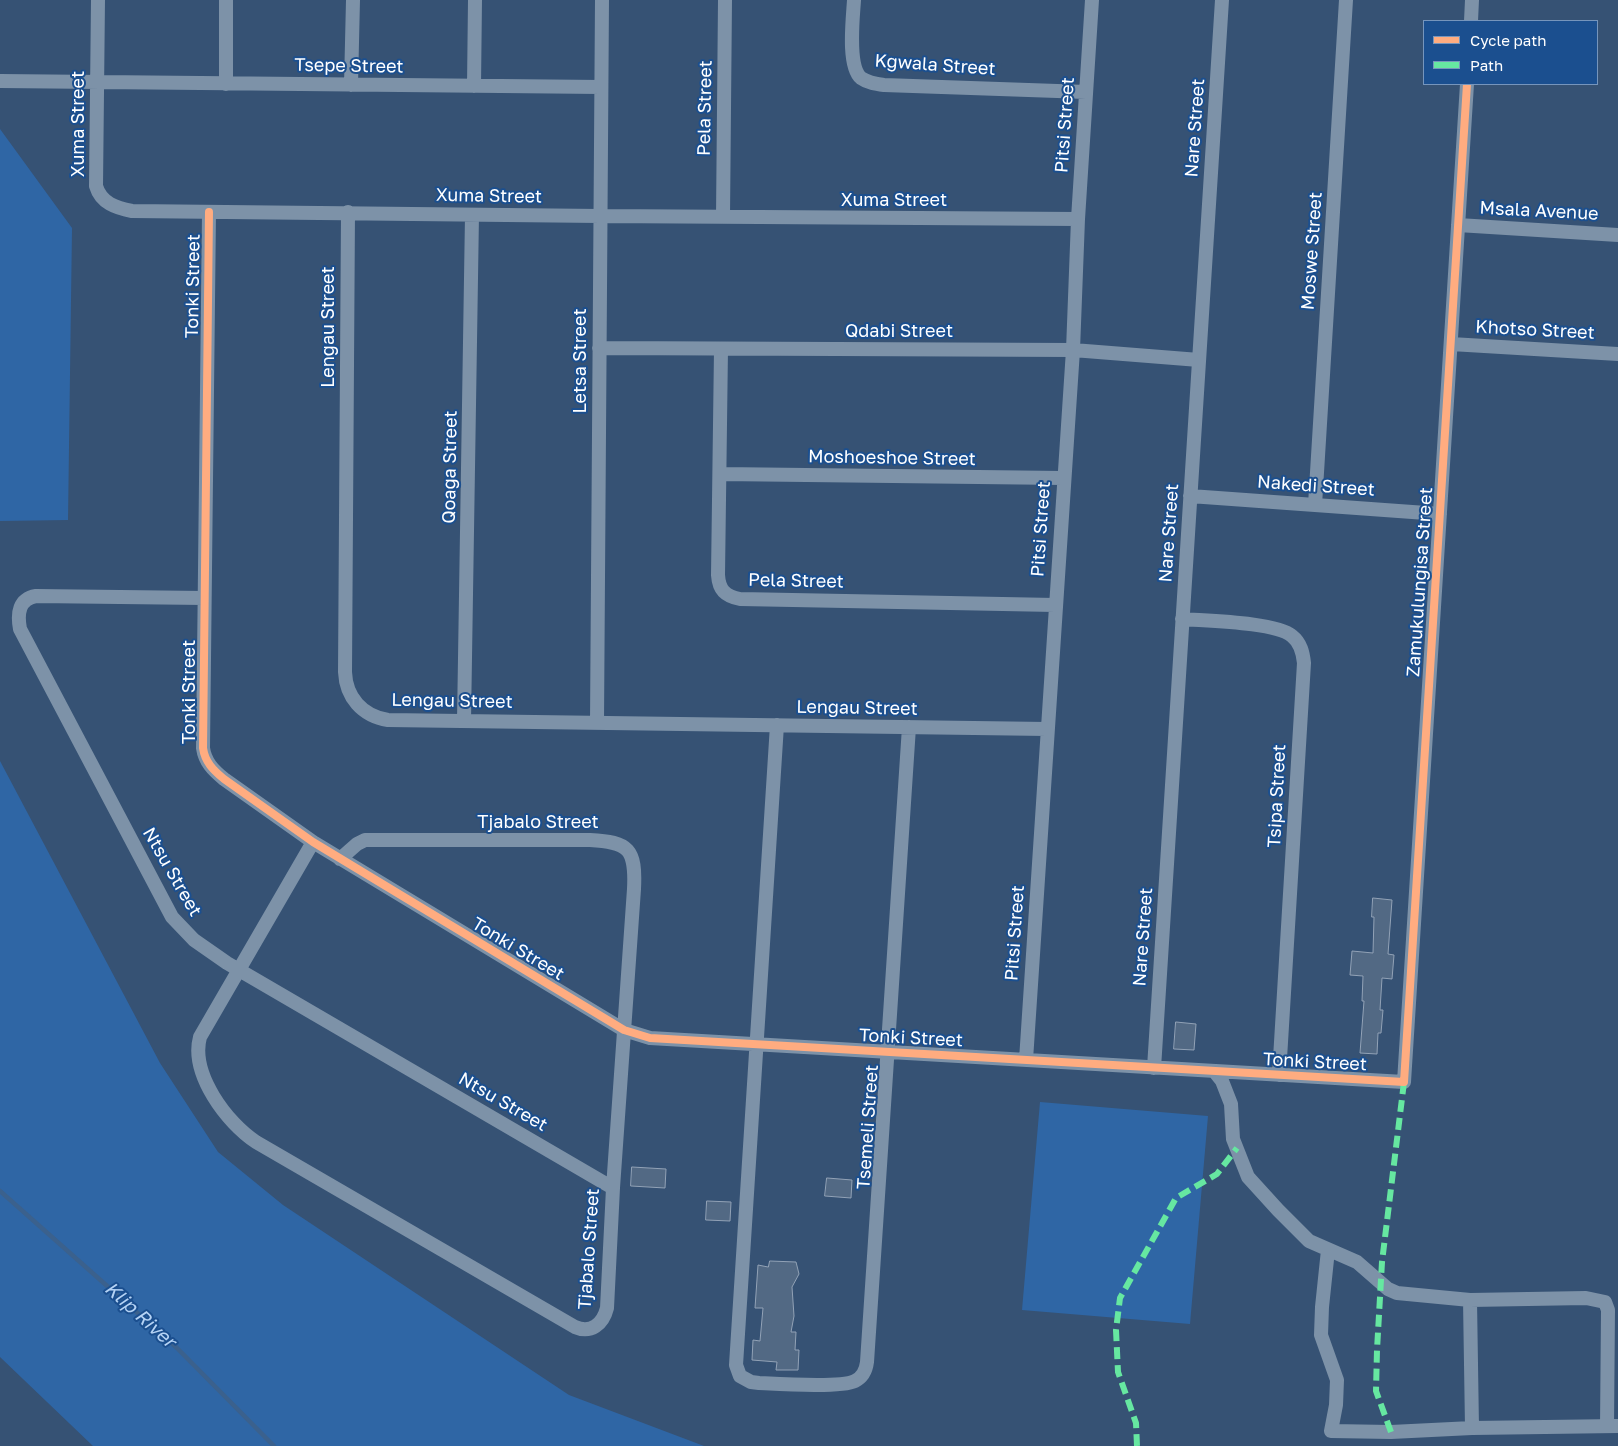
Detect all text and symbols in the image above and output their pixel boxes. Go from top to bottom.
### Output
legend [1423,20,1598,85]
text: Cycle path [1470,31,1546,49]
street label: Kgwala Street [874,50,996,80]
street label: Tsepe Street [294,54,404,78]
text: Path [1470,56,1503,74]
street label: Pela Street [693,60,717,156]
street label: Xuma Street [67,71,89,177]
street label: Pitsi Street [1051,76,1079,174]
street label: Nare Street [1181,78,1209,178]
street label: Xuma Street [436,184,542,208]
street label: Xuma Street [841,189,947,211]
street label: Moswe Street [1297,191,1327,311]
street label: Msala Avenue [1479,197,1599,225]
street label: Tonki Street [181,234,205,338]
street label: Lengau Street [317,266,339,388]
street label: Letsa Street [569,308,591,414]
street label: Khotso Street [1475,316,1595,344]
street label: Qdabi Street [845,320,953,342]
street label: Qoaga Street [438,410,462,524]
street label: Moshoeshoe Street [808,446,976,470]
street label: Nakedi Street [1257,471,1375,501]
street label: Pitsi Street [1027,480,1055,578]
street label: Nare Street [1155,483,1183,583]
street label: Zamukulungisa Street [1403,487,1437,677]
street label: Pela Street [748,569,844,593]
street label: Tonki Street [178,640,200,744]
street label: Lengau Street [391,689,513,713]
street label: Lengau Street [796,696,918,720]
street label: Tsipa Street [1264,744,1290,848]
street label: Tjabalo Street [477,811,599,833]
street label: Ntsu Street [138,824,206,920]
street label: Pitsi Street [1001,884,1029,982]
street label: Nare Street [1129,887,1157,987]
street label: Tonki Street [468,913,568,985]
street label: Tonki Street [858,1024,964,1052]
street label: Tonki Street [1262,1048,1368,1076]
street label: Tsemeli Street [853,1064,883,1190]
street label: Ntsu Street [455,1068,551,1136]
street label: Tjabalo Street [574,1188,604,1310]
water label: Klip River [100,1277,180,1353]

